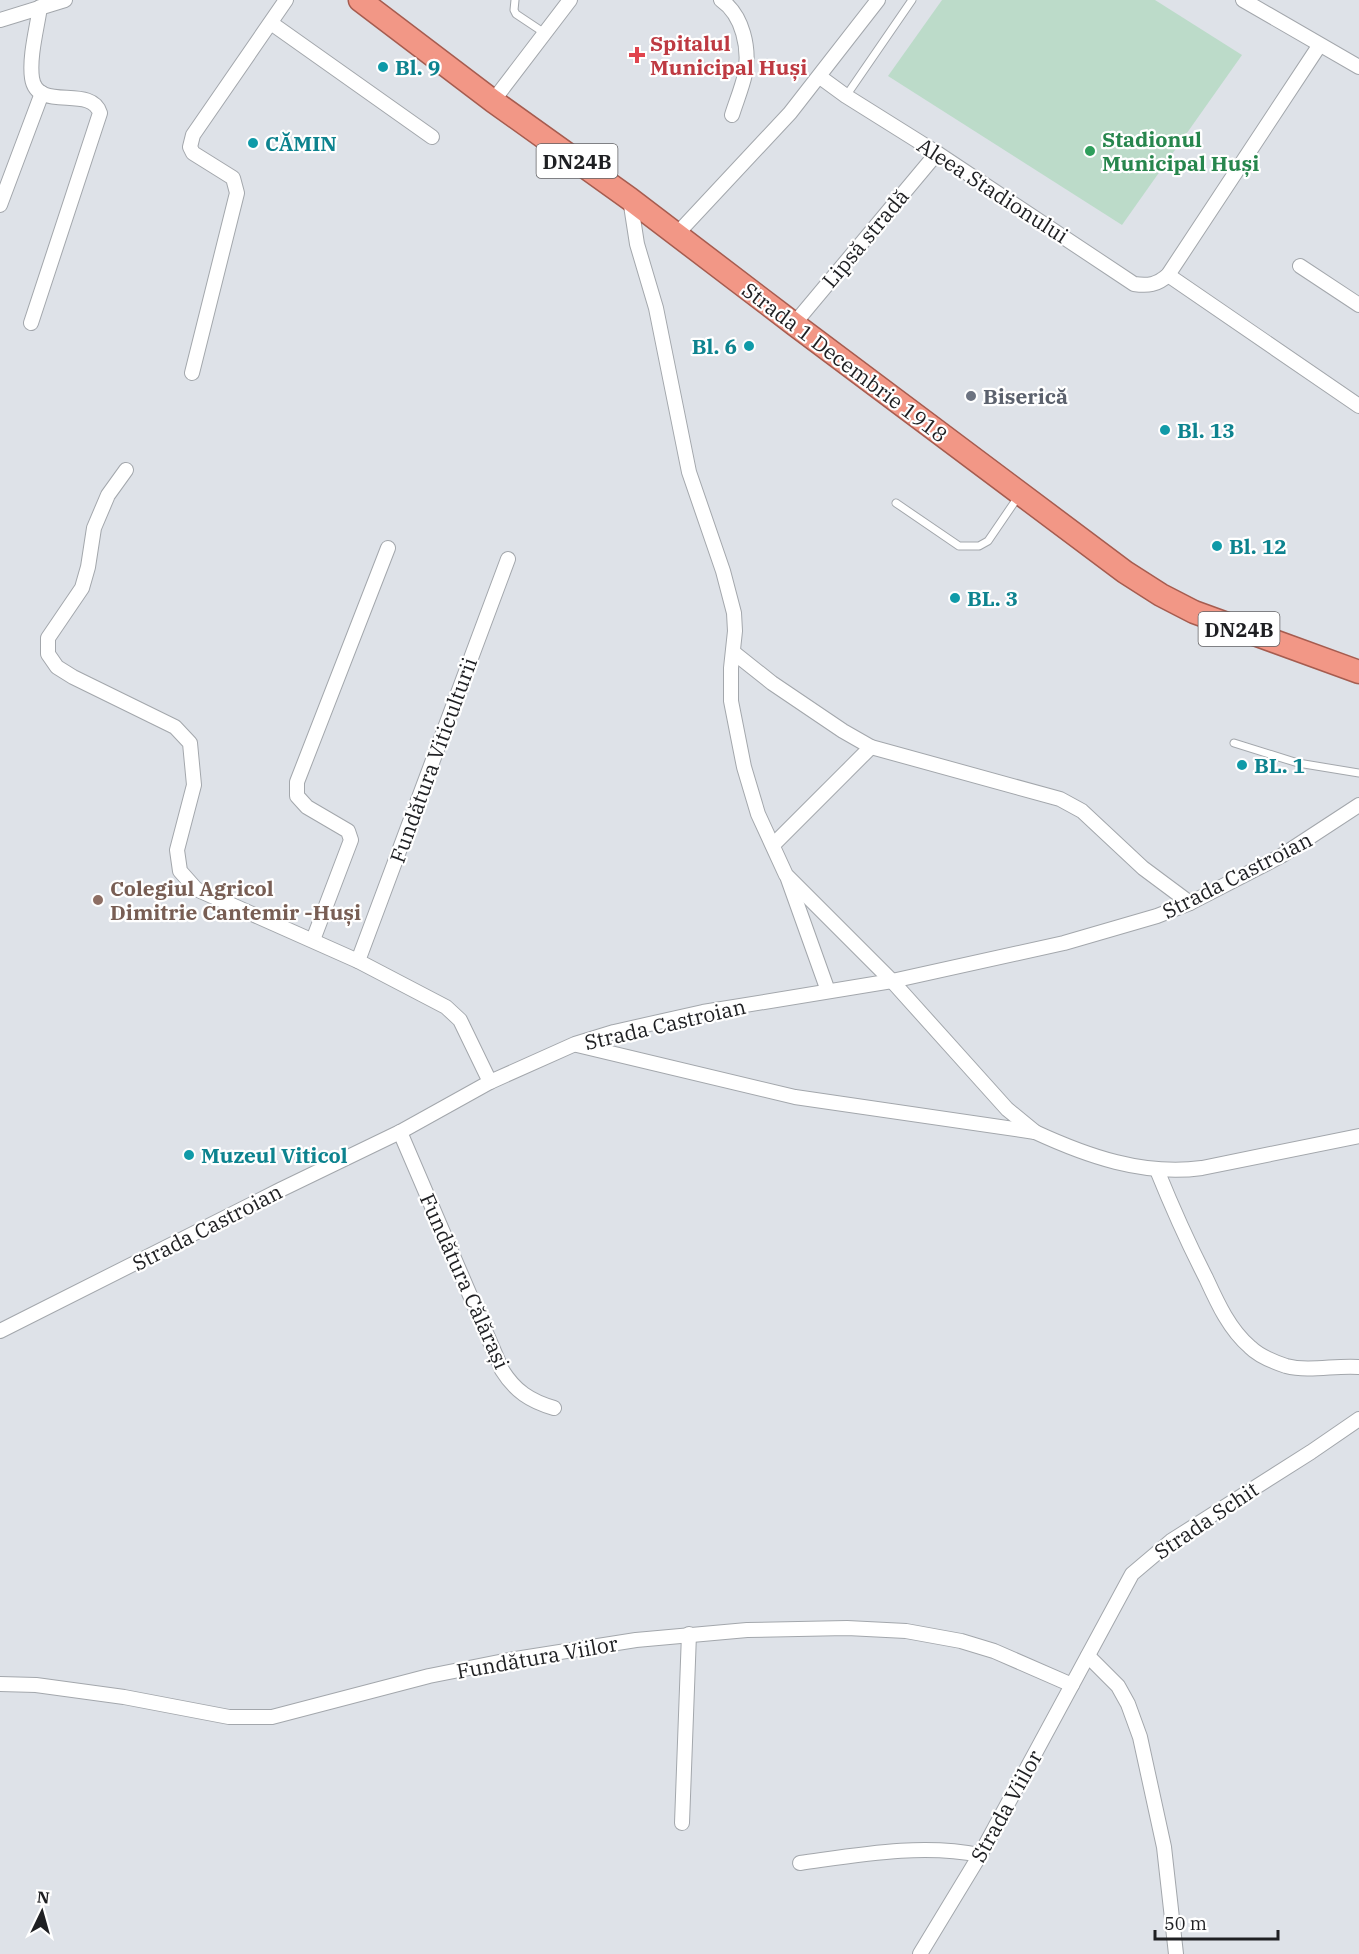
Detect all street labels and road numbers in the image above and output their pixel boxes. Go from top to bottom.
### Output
street label: Aleea Stadionului [912,131,1074,249]
road number: DN24B [536,144,618,178]
street label: Lipsă stradă [815,183,915,293]
street label: Strada 1 Decembrie 1918 [737,276,953,448]
road number: DN24B [1198,612,1280,646]
street label: Fundătura Viticulturii [383,654,483,866]
street label: Strada Castroian [1157,825,1317,925]
street label: Strada Castroian [582,992,748,1056]
street label: Strada Castroian [127,1177,287,1277]
street label: Fundătura Călărași [414,1189,516,1373]
street label: Strada Schit [1148,1475,1264,1565]
street label: Fundătura Viilor [454,1629,621,1685]
street label: Strada Viilor [964,1744,1049,1867]

